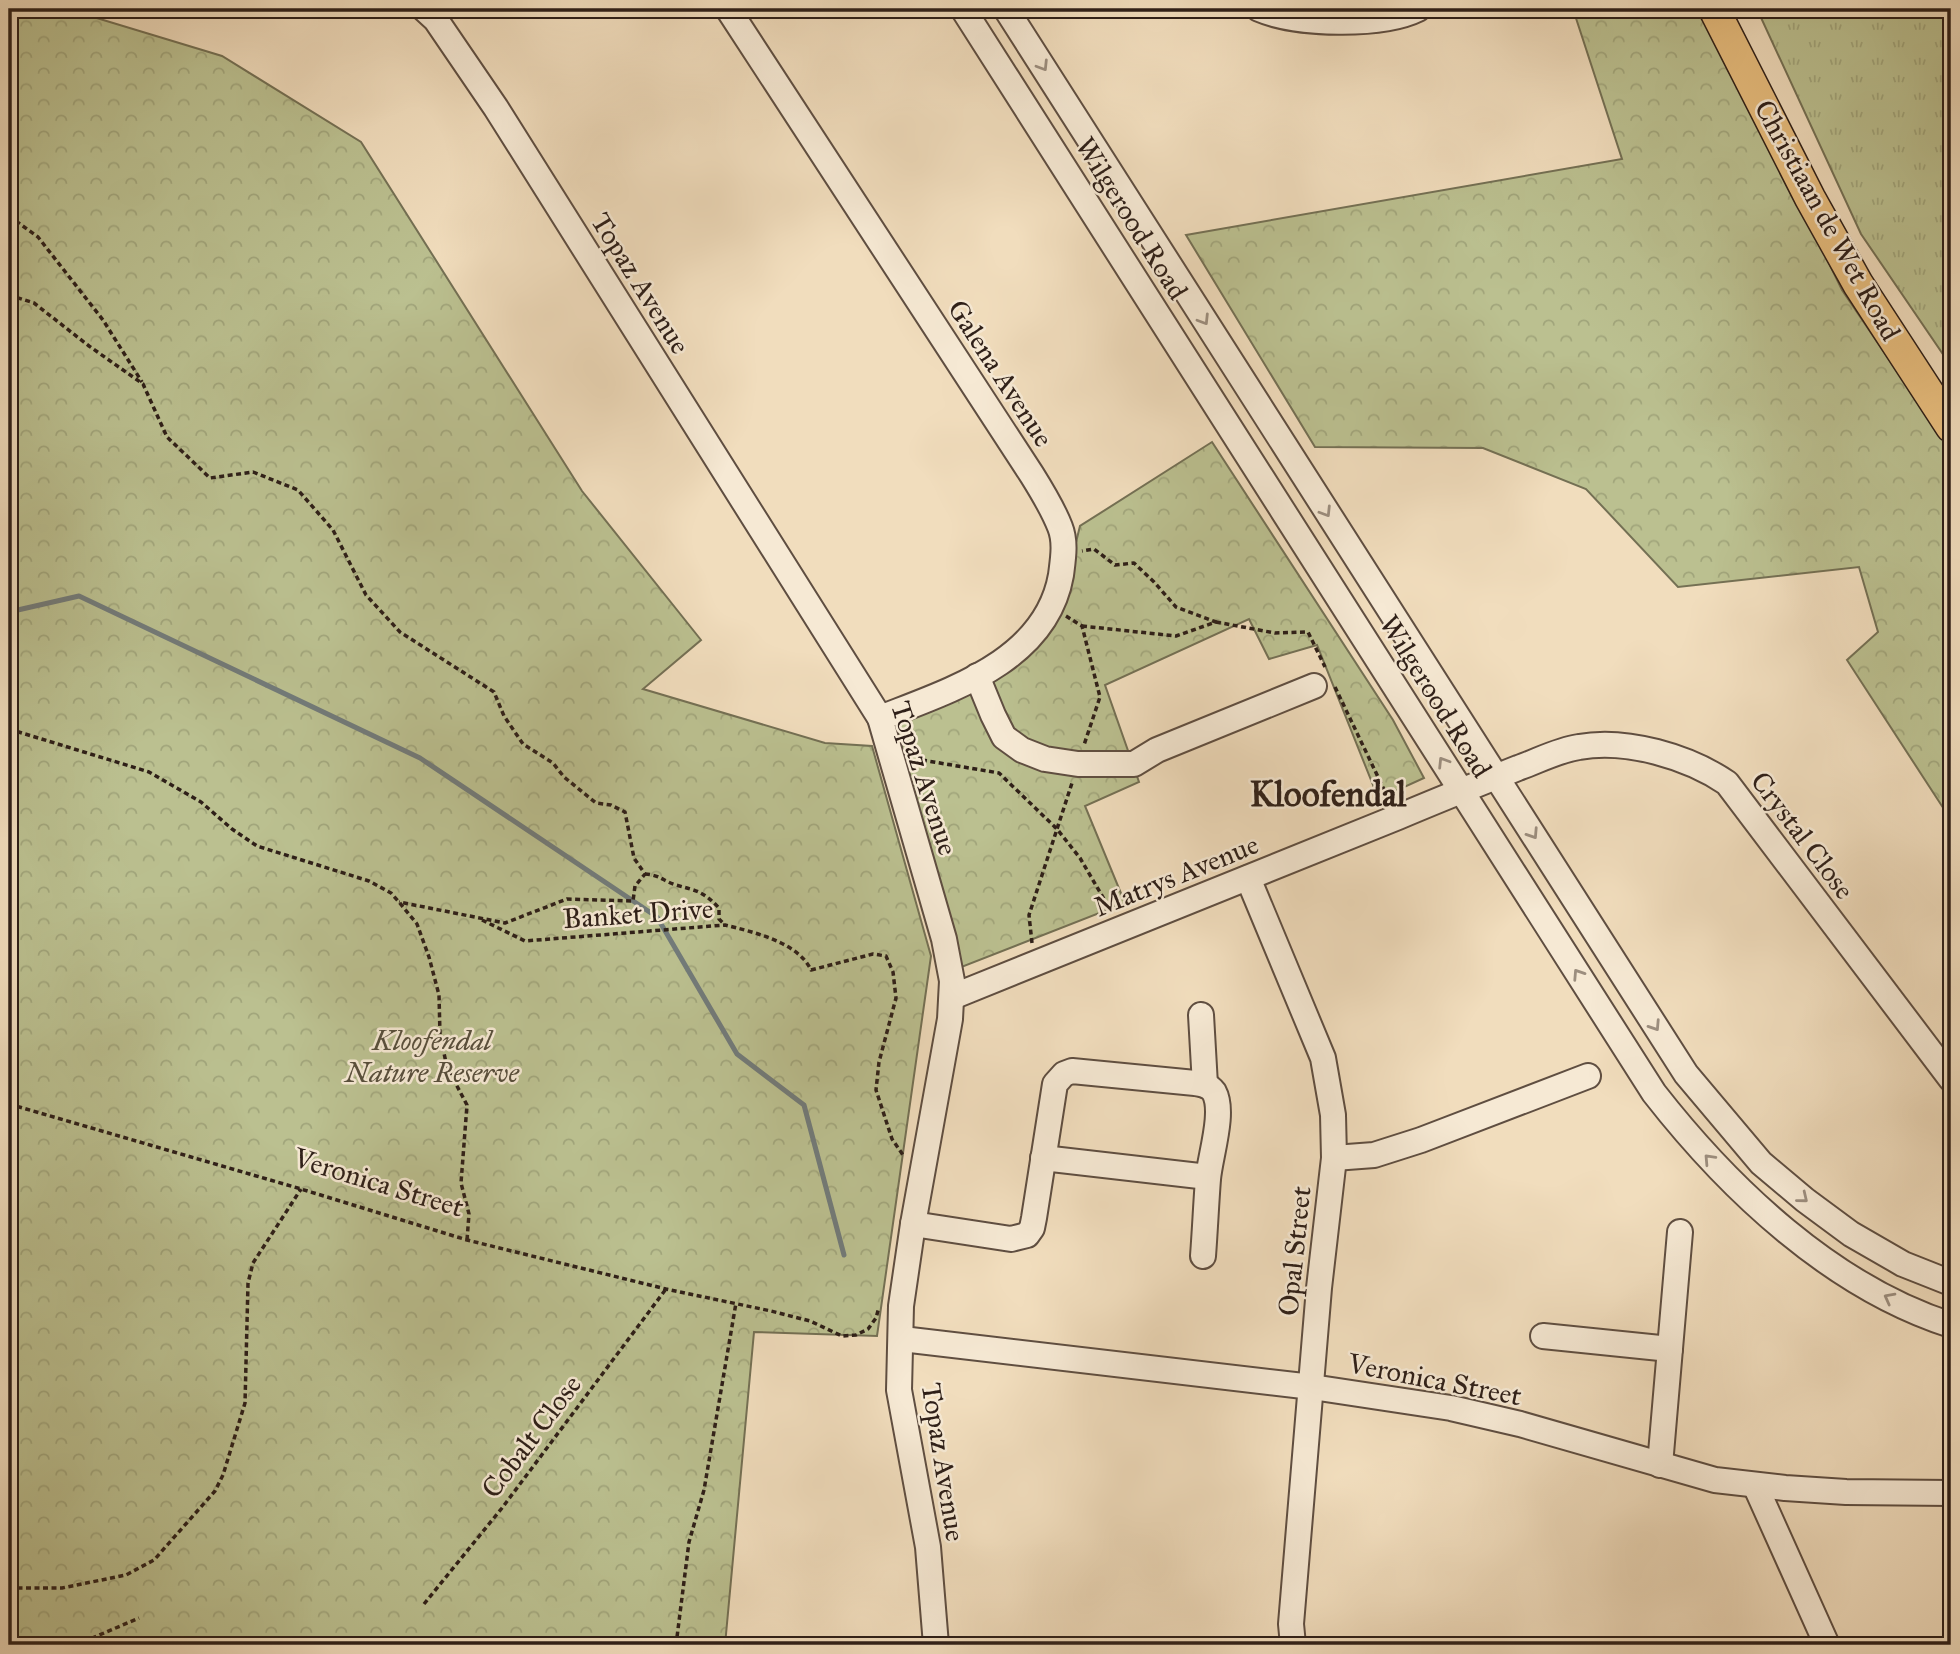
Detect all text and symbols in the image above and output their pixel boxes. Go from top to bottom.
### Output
one-way arrow [1034,59,1047,72]
street label: Christiaan de Wet Road [1747,94,1908,347]
street label: Wilgerood Road [1068,130,1196,306]
street label: Topaz Avenue [583,206,698,360]
street label: Galena Avenue [940,293,1061,453]
one-way arrow [1196,313,1209,326]
one-way arrow [1318,505,1331,518]
street label: Wilgerood Road [1372,608,1500,784]
street label: Topaz Avenue [883,697,966,860]
one-way arrow [1438,756,1451,769]
street label: Crystal Close [1743,764,1862,906]
district label: Kloofendal [1250,773,1407,816]
street label: Matrys Avenue [1089,827,1264,924]
one-way arrow [1524,827,1537,840]
street label: Banket Drive [562,891,714,936]
one-way arrow [1573,969,1586,982]
one-way arrow [1647,1018,1660,1031]
park label: Kloofendal Nature Reserve [343,1023,519,1090]
street label: Veronica Street [289,1140,468,1225]
one-way arrow [1705,1154,1718,1167]
street label: Opal Street [1270,1184,1319,1318]
one-way arrow [1795,1189,1807,1202]
one-way arrow [1884,1292,1896,1306]
street label: Veronica Street [1344,1345,1525,1413]
street label: Cobalt Close [474,1368,589,1505]
street label: Topaz Avenue [914,1380,973,1544]

